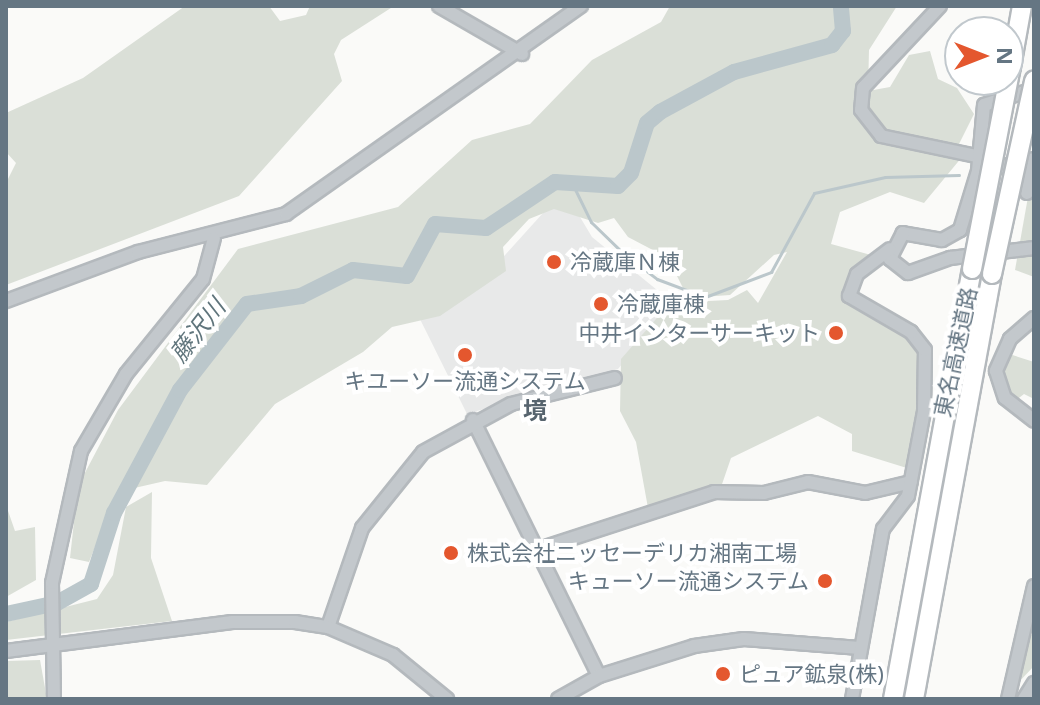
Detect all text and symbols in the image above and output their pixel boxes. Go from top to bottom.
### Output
north arrow [944,16,1024,96]
text: N [991,47,1021,65]
place label: 冷蔵庫Ｎ棟 [570,249,680,275]
marker: 冷蔵庫Ｎ棟 [545,253,563,271]
street label: 東名高速道路 [928,285,982,419]
place label: 冷蔵庫棟 [617,291,705,317]
water label: 藤沢川 [163,293,231,367]
marker: 冷蔵庫棟 [592,295,610,313]
place label: 中井インターサーキット [578,320,820,346]
marker: 中井インターサーキット [827,324,845,342]
marker: キユーソー流通システム [456,346,474,364]
place label: キユーソー流通システム [344,368,586,394]
district label: 境 [523,396,547,424]
place label: 株式会社ニッセーデリカ湘南工場 [467,540,797,566]
marker: 株式会社ニッセーデリカ湘南工場 [442,544,460,562]
place label: キューソー流通システム [567,568,809,594]
marker: キューソー流通システム [816,572,834,590]
place label: ピュア鉱泉(株) [739,661,884,687]
marker: ピュア鉱泉(株) [714,665,732,683]

